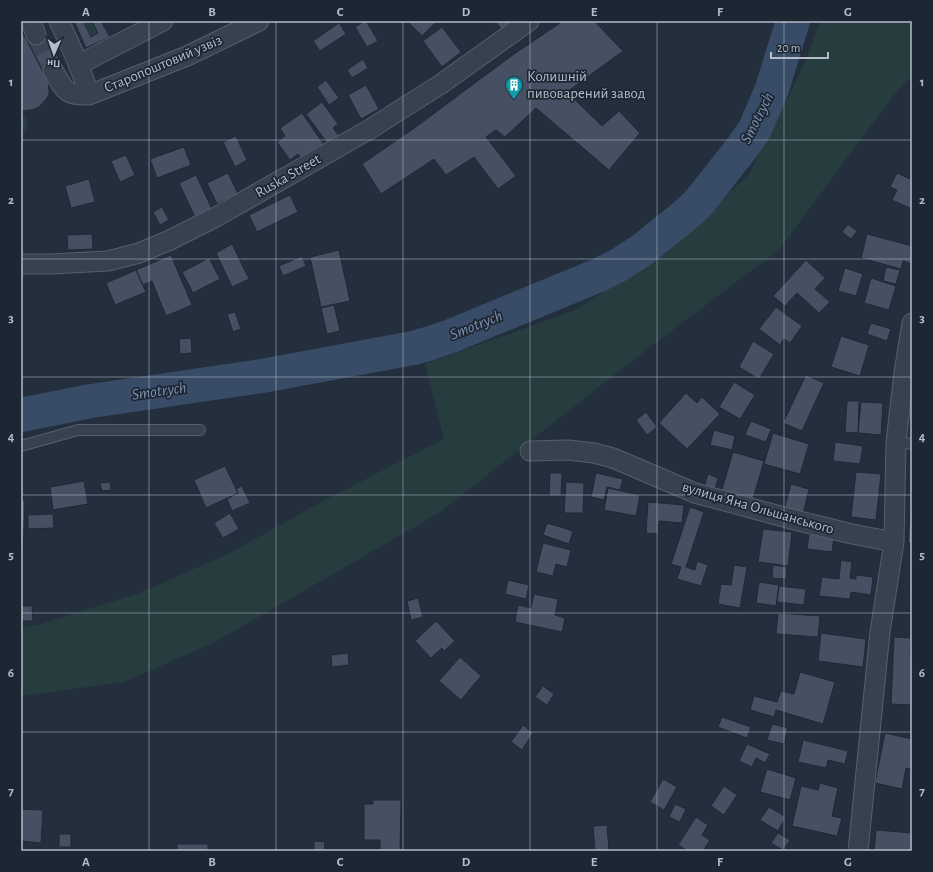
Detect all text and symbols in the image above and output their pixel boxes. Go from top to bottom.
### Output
text: A [82,6,90,19]
text: B [208,6,216,19]
text: C [337,6,344,19]
text: D [462,6,471,19]
text: E [591,6,598,19]
text: F [717,6,724,19]
text: G [844,6,852,19]
street label: Старопоштовий узвіз [102,32,224,96]
north arrow [34,34,74,74]
scale bar [771,34,828,60]
text: 20 m [777,42,800,54]
text: Пн [47,58,61,69]
place label: Колишній пивоварений завод [527,69,645,101]
building icon: Колишній пивоварений завод [504,75,524,100]
text: 1 [9,76,13,89]
text: 1 [920,76,924,89]
water label: Smotrych [737,90,777,146]
street label: Ruska Street [253,151,323,201]
text: 2 [8,194,14,207]
text: 2 [919,194,925,207]
water label: Smotrych [447,307,505,343]
text: 3 [8,312,14,325]
text: 3 [919,312,925,325]
water label: Smotrych [131,379,187,403]
text: 4 [8,431,15,444]
text: 4 [919,431,926,444]
street label: вулиця Яна Ольшанського [680,479,836,537]
text: 5 [8,549,14,562]
text: 5 [919,549,925,562]
text: 6 [8,667,14,680]
text: 6 [919,667,925,680]
text: 7 [8,785,14,798]
text: 7 [919,785,925,798]
text: A [82,856,90,869]
text: B [208,856,216,869]
text: C [337,856,344,869]
text: D [462,856,471,869]
text: E [591,856,598,869]
text: F [717,856,724,869]
text: G [844,856,852,869]

